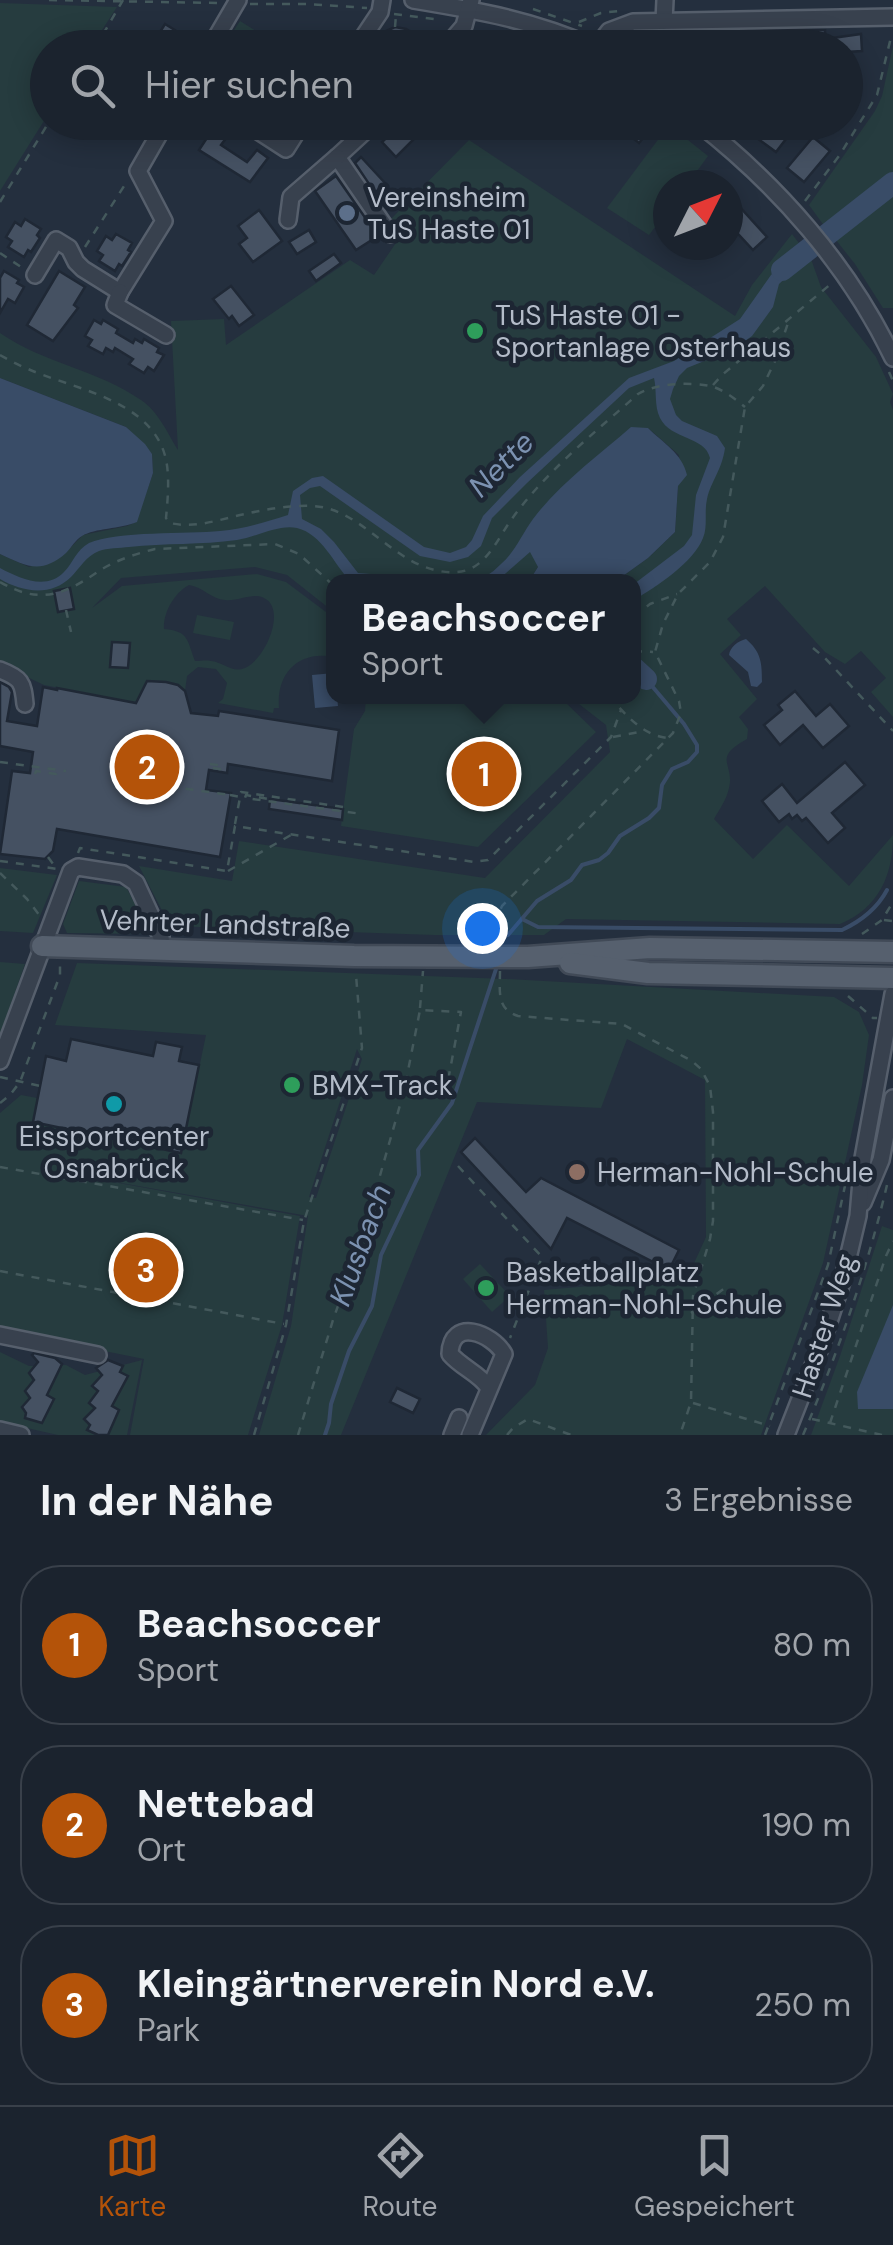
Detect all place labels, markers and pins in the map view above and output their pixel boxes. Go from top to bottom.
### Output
place label: Vereinsheim TuS Haste 01 [367,179,531,248]
marker: Vereinsheim TuS Haste 01 [336,202,358,224]
place label: TuS Haste 01 - Sportanlage Osterhaus [495,297,791,366]
marker: TuS Haste 01 - Sportanlage Osterhaus [464,320,486,342]
pin: 2 [114,730,180,804]
pin: 1 [452,736,516,812]
place label: BMX-Track [312,1067,453,1104]
marker: BMX-Track [281,1074,303,1096]
marker: Eissportcenter Osnabrück [103,1093,125,1115]
place label: Eissportcenter Osnabrück [19,1118,209,1187]
place label: Herman-Nohl-Schule [597,1154,874,1191]
marker: Herman-Nohl-Schule [566,1161,588,1183]
pin: 3 [114,1232,178,1308]
place label: Basketballplatz Herman-Nohl-Schule [506,1254,783,1323]
marker: Basketballplatz Herman-Nohl-Schule [475,1277,497,1299]

